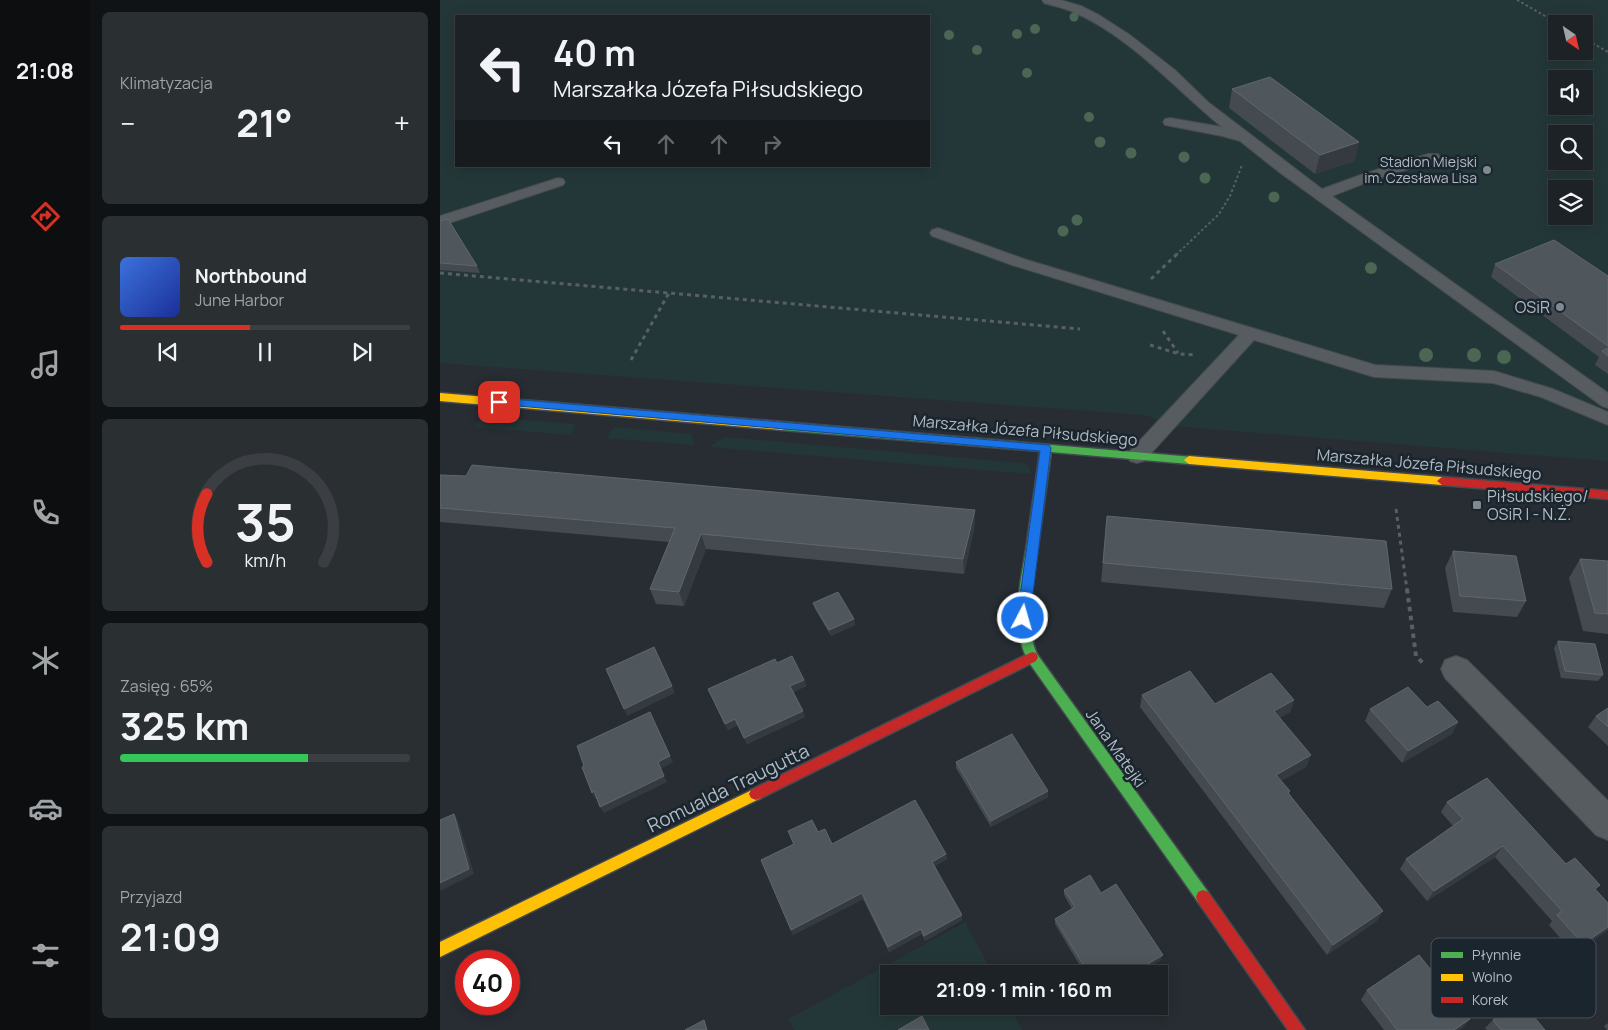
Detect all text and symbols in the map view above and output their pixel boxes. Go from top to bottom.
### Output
north arrow [1548,15,1592,60]
map controls [1548,15,1593,225]
text: 40 m [553,29,636,77]
icon: left [470,35,535,100]
text: 21:08 [16,56,74,86]
button: sound [1548,70,1593,115]
text: Klimatyzacja [120,72,213,94]
text: Marszałka Józefa Piłsudskiego [553,74,863,104]
text: 21° [236,96,293,148]
text: − [120,104,135,142]
text: + [394,104,410,142]
button: search [1548,125,1593,170]
icon: left [599,130,627,158]
icon: ahead [652,130,680,158]
icon: ahead [705,130,733,158]
icon: right [758,130,786,158]
place label: Stadion Miejski im. Czesława Lisa [1364,152,1477,187]
marker: Stadion Miejski im. Czesława Lisa [1481,164,1493,176]
button: layers [1548,180,1593,225]
icon: directions [28,199,63,234]
text: Northbound [195,263,307,289]
text: June Harbor [195,289,284,311]
place label: OSiR [1515,296,1550,318]
marker: OSiR [1554,301,1566,313]
icon: previous [154,338,182,366]
icon: pause [251,338,279,366]
icon: next [348,338,376,366]
icon: music [28,347,63,382]
pin [478,381,520,423]
icon: arrive [485,388,513,416]
street label: Marszałka Józefa Piłsudskiego [912,409,1138,451]
street label: Marszałka Józefa Piłsudskiego [1316,443,1542,485]
place label: Piłsudskiego/ OSiR I - N.Ż. [1487,485,1588,525]
text: 35 [235,486,295,557]
icon: phone [28,495,63,530]
marker: Piłsudskiego/ OSiR I - N.Ż. [1471,499,1483,511]
text: km/h [244,548,286,572]
position arrow [996,591,1048,643]
icon: climate [28,643,63,678]
text: Zasięg · 65% [120,675,213,697]
text: 325 km [120,699,249,751]
street label: Jana Matejki [1081,704,1151,792]
street label: Romualda Traugutta [643,737,813,839]
icon: car [28,791,63,826]
text: Przyjazd [120,886,182,908]
text: 21:09 [120,910,221,962]
icon: filters [28,938,63,973]
legend [1431,938,1596,1018]
text: Płynnie [1472,945,1521,964]
speed limit sign: 40 [455,950,520,1015]
text: Wolno [1472,967,1512,986]
text: 21:09 · 1 min · 160 m [936,977,1112,1003]
text: Korek [1472,990,1509,1009]

